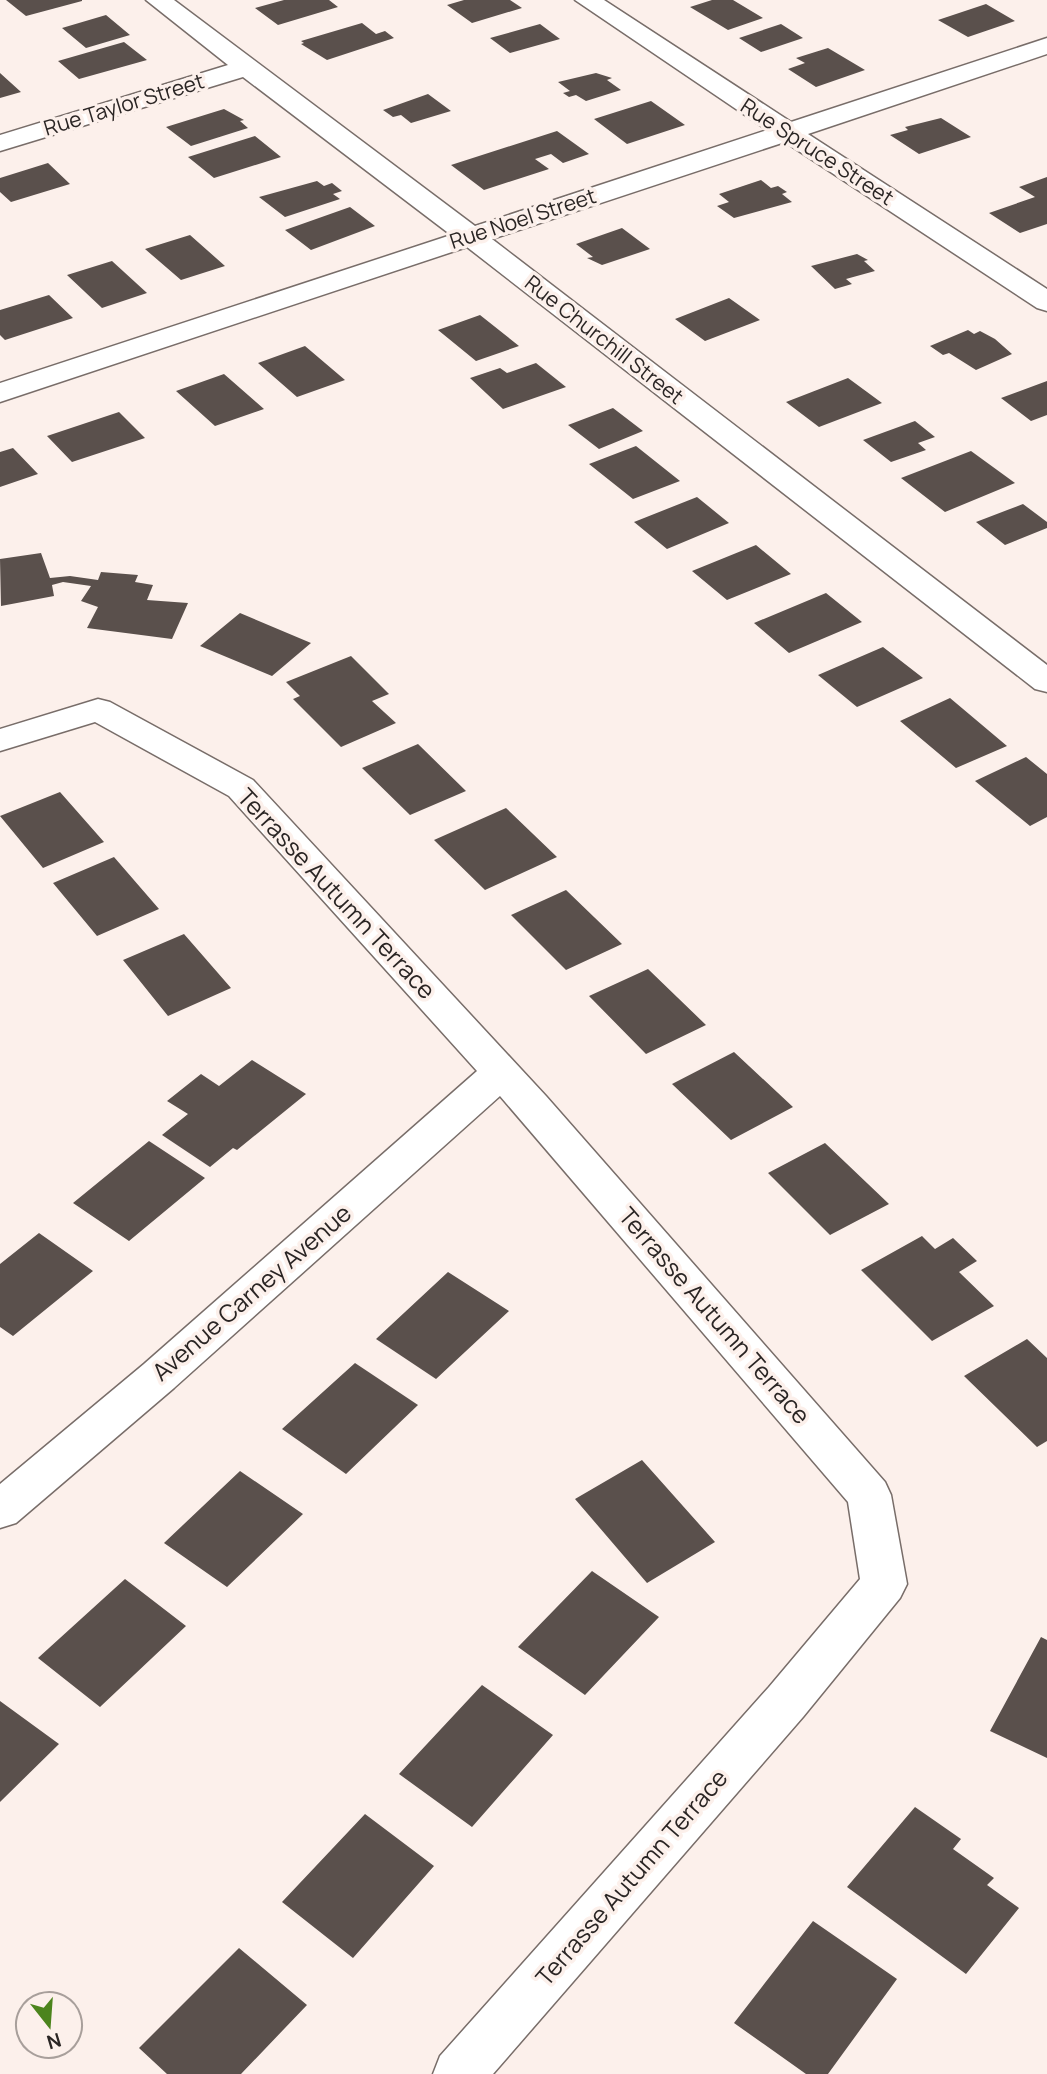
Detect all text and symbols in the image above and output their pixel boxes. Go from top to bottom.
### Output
street label: Rue Taylor Street [40,66,207,142]
street label: Rue Spruce Street [736,91,899,211]
street label: Rue Noel Street [446,181,599,255]
street label: Rue Churchill Street [519,268,690,410]
street label: Terrasse Autumn Terrace [231,780,444,1005]
street label: Avenue Carney Avenue [144,1196,358,1388]
street label: Terrasse Autumn Terrace [612,1200,818,1430]
street label: Terrasse Autumn Terrace [528,1762,734,1992]
north arrow [14,1990,84,2060]
text: N [44,2027,64,2056]

